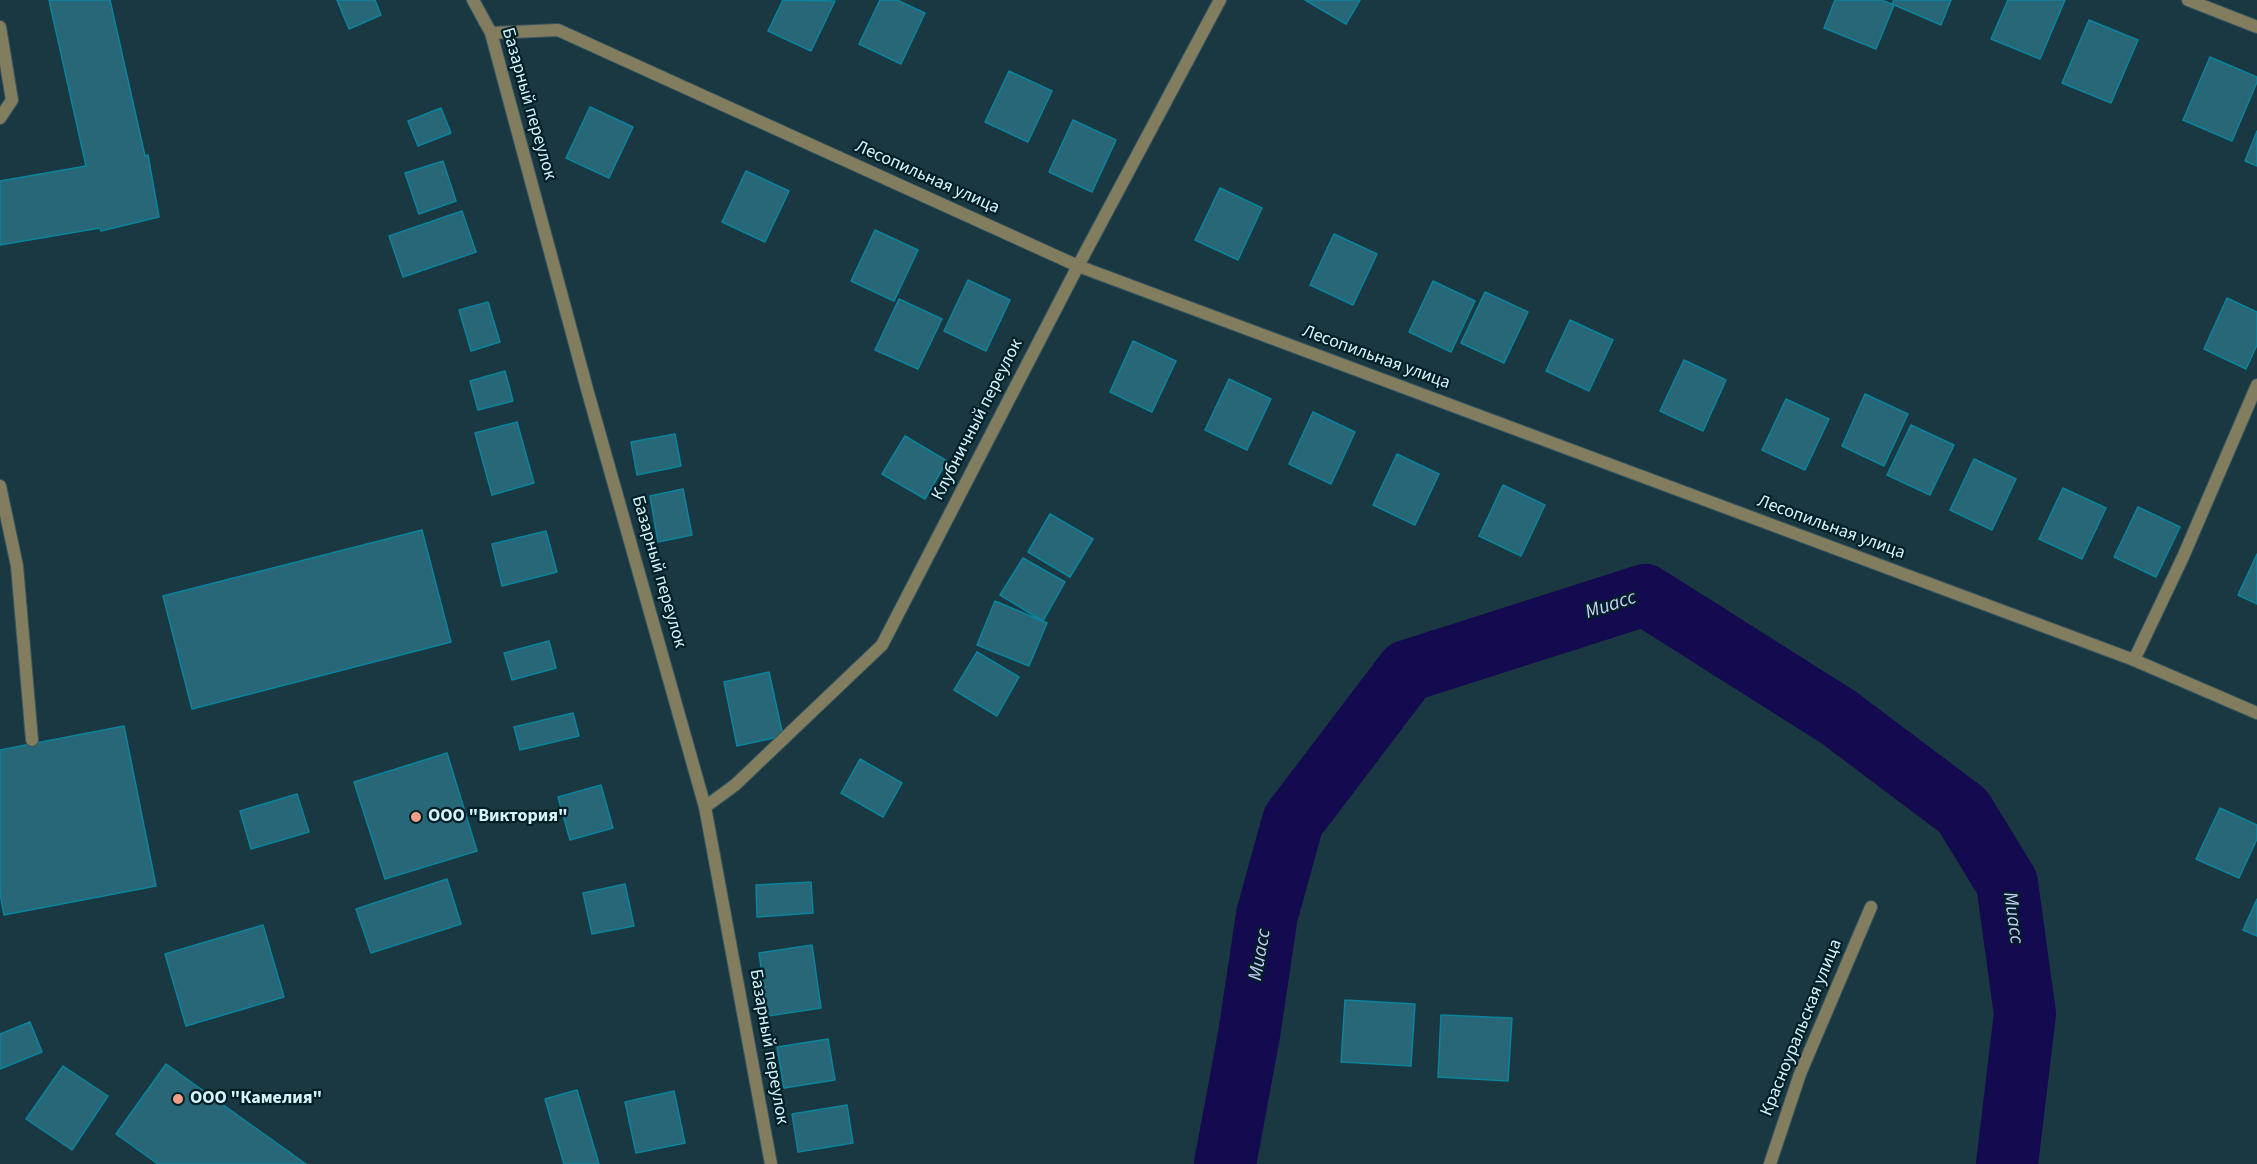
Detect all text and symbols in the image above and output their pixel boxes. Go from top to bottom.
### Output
street label: Базарный переулок [496,25,560,183]
street label: Лесопильная улица [852,136,1002,220]
street label: Лесопильная улица [1299,321,1453,395]
street label: Клубничный переулок [928,336,1028,504]
street label: Лесопильная улица [1754,491,1908,565]
street label: Базарный переулок [626,493,690,651]
water label: Миасс [1582,587,1640,625]
place label: ООО "Виктория" [428,806,568,828]
marker: ООО "Виктория" [409,810,423,824]
water label: Миасс [1996,890,2028,946]
water label: Миасс [1245,927,1277,983]
street label: Красноуральская улица [1757,936,1847,1120]
street label: Базарный переулок [744,968,792,1126]
place label: ООО "Камелия" [190,1088,322,1110]
marker: ООО "Камелия" [171,1092,185,1106]

